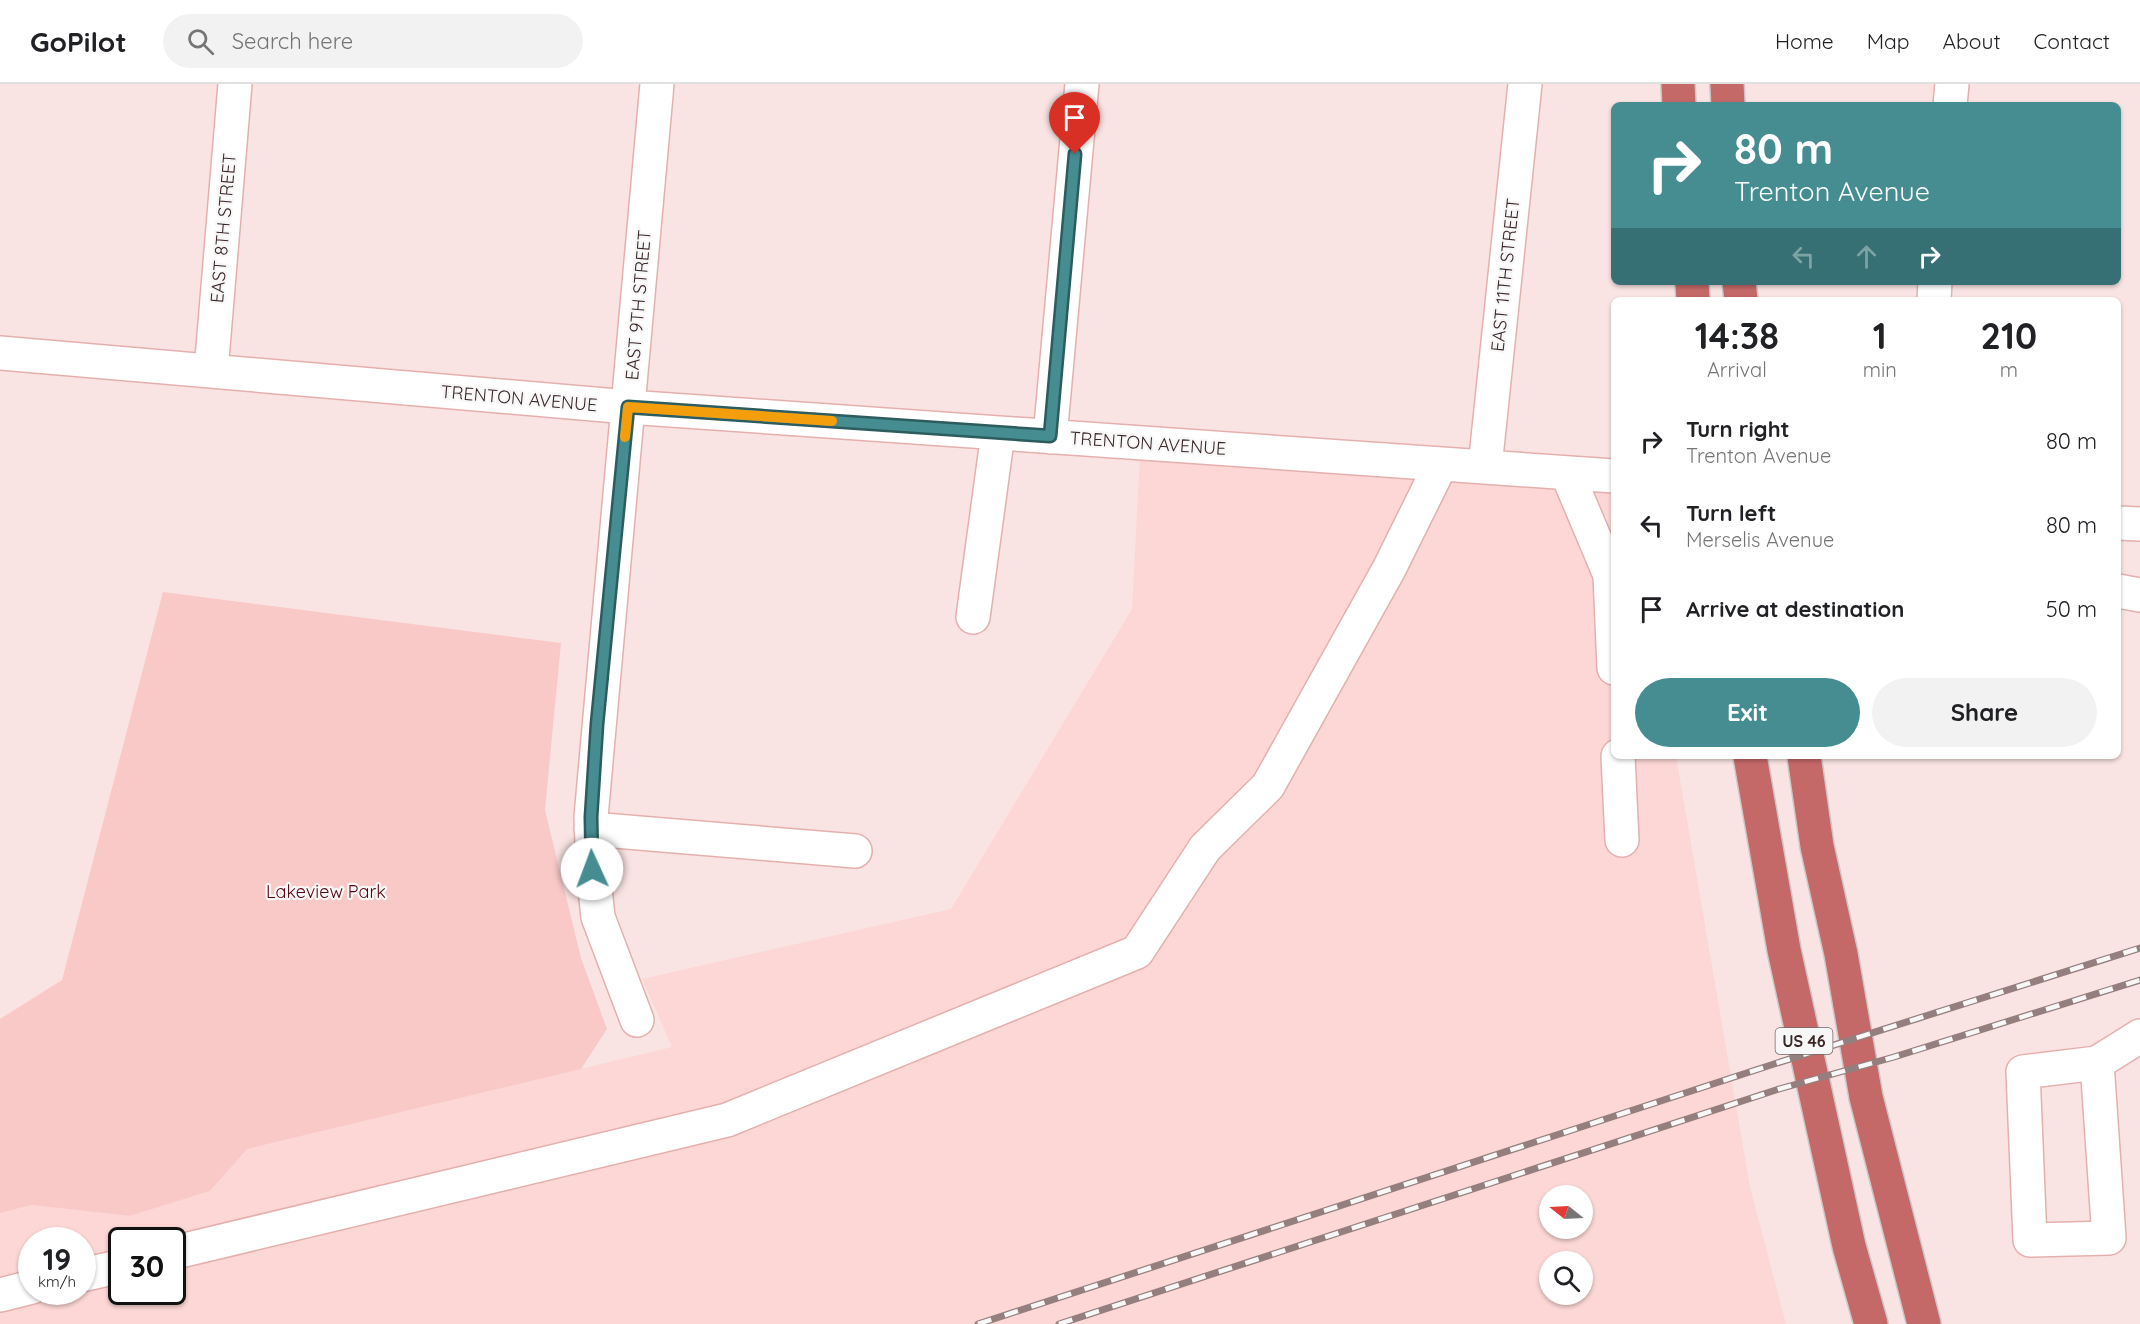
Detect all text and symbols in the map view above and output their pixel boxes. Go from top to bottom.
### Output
search box [163,14,583,68]
text: GoPilot [30,24,127,59]
icon: search [184,25,217,58]
text: Search here [232,27,353,55]
text: Home [1775,28,1834,54]
text: Map [1867,28,1910,54]
text: About [1943,28,2001,54]
text: Contact [2034,28,2110,54]
pin [1049,92,1100,154]
icon: arrive [1058,101,1091,134]
text: 80 m [1734,122,1833,175]
icon: right [1635,126,1713,204]
street label: EAST 8TH STREET [205,152,241,304]
text: Trenton Avenue [1734,174,1930,208]
street label: EAST 11TH STREET [1486,197,1525,353]
street label: EAST 9TH STREET [620,229,656,381]
icon: left [1787,240,1820,273]
icon: ahead [1850,240,1883,273]
icon: right [1913,240,1946,273]
text: 14:38 [1695,313,1779,358]
text: 1 [1873,313,1887,358]
text: 210 [1981,313,2037,358]
text: Arrival [1707,357,1767,382]
text: min [1863,357,1897,382]
text: m [2000,357,2018,382]
street label: TRENTON AVENUE [440,380,598,416]
text: Turn right [1686,415,1790,443]
icon: right [1635,425,1668,458]
street label: TRENTON AVENUE [1069,426,1227,460]
text: 80 m [2046,427,2097,455]
text: Trenton Avenue [1686,443,1831,468]
text: Turn left [1686,499,1776,527]
icon: left [1635,509,1668,542]
text: 80 m [2046,511,2097,539]
text: Merselis Avenue [1686,527,1834,552]
icon: arrive [1635,593,1668,626]
text: Arrive at destination [1686,595,1904,623]
text: 50 m [2046,595,2097,623]
button: Exit [1635,678,1860,747]
button: Share [1872,678,2097,747]
position arrow [560,837,624,901]
park label: Lakeview Park [266,880,386,903]
road number: US 46 [1776,1028,1832,1054]
north arrow [1539,1185,1593,1239]
map controls [1539,1185,1593,1305]
speed limit sign: 30 [108,1227,186,1305]
text: 19 [43,1240,71,1278]
button: search [1539,1251,1593,1305]
text: km/h [38,1272,76,1291]

